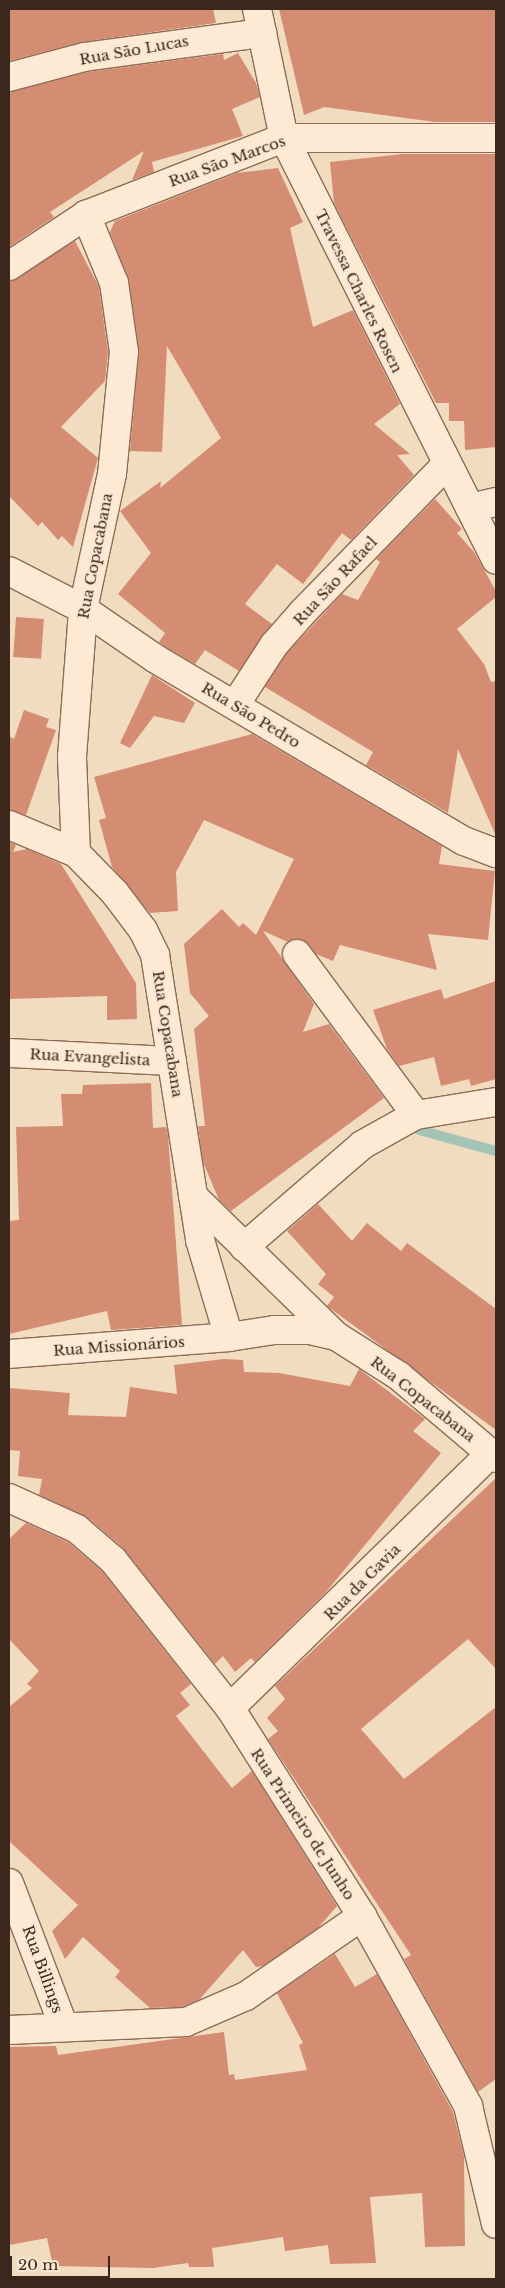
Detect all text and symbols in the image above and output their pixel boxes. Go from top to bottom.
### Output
street label: Rua São Lucas [78,32,190,68]
street label: Rua São Marcos [166,132,288,190]
street label: Travessa Charles Rosen [312,206,406,376]
street label: Rua Copacabana [74,491,116,621]
street label: Rua São Rafael [289,533,381,629]
street label: Rua São Pedro [198,678,304,752]
street label: Rua Copacabana [149,969,187,1099]
street label: Rua Evangelista [29,1045,151,1069]
street label: Rua Missionários [53,1332,185,1360]
street label: Rua Copacabana [367,1353,479,1445]
street label: Rua da Gavia [320,1540,404,1624]
street label: Rua Primeiro de Junho [247,1745,359,1903]
street label: Rua Billings [19,1923,67,2015]
scale bar [12,2246,112,2278]
text: 20 m [18,2255,58,2274]

